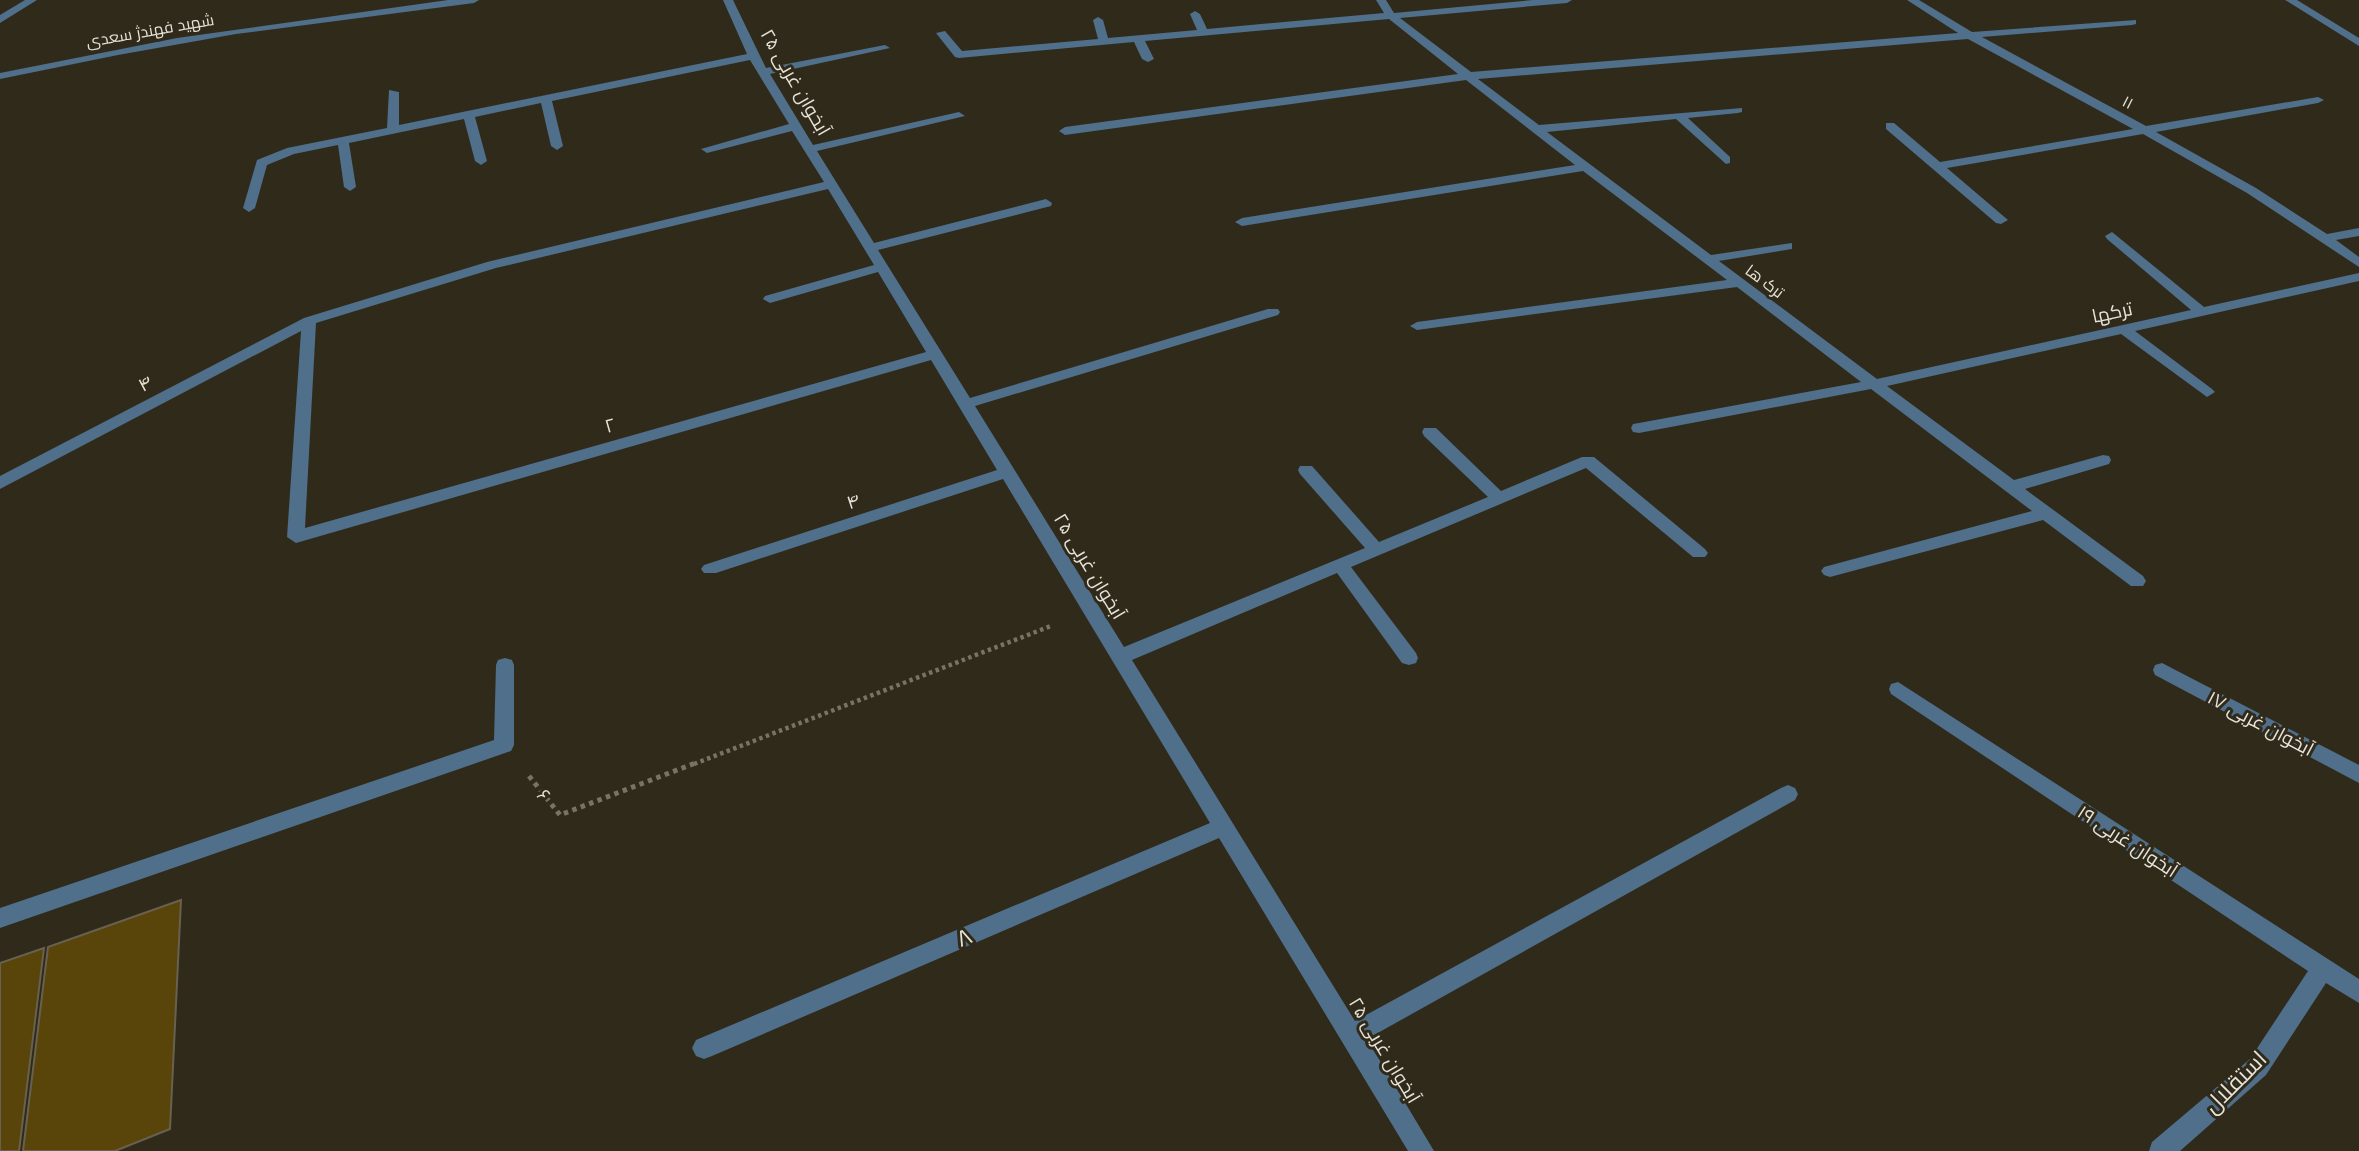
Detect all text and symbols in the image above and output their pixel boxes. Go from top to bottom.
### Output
street label: شهید فهندژ سعدی [85,10,216,52]
street label: آبخوان غربی ۲۵ [756,25,835,140]
street label: ۱۱ [2119,92,2136,113]
street label: ترک ها [1742,261,1788,302]
street label: ترکها [2090,297,2134,328]
street label: ۴ [134,370,156,397]
street label: ۲ [602,413,618,438]
street label: ۴ [844,489,863,514]
street label: آبخوان غربی ۲۵ [1049,509,1130,623]
street label: آبخوان غربی ۱۷ [2204,686,2318,761]
street label: ۶ [532,785,555,806]
street label: آبخوان غربی ۱۹ [2073,800,2182,882]
street label: ۸ [952,921,976,953]
street label: آبخوان غربی ۲۵ [1344,993,1425,1107]
street label: استقلال [2198,1045,2272,1119]

